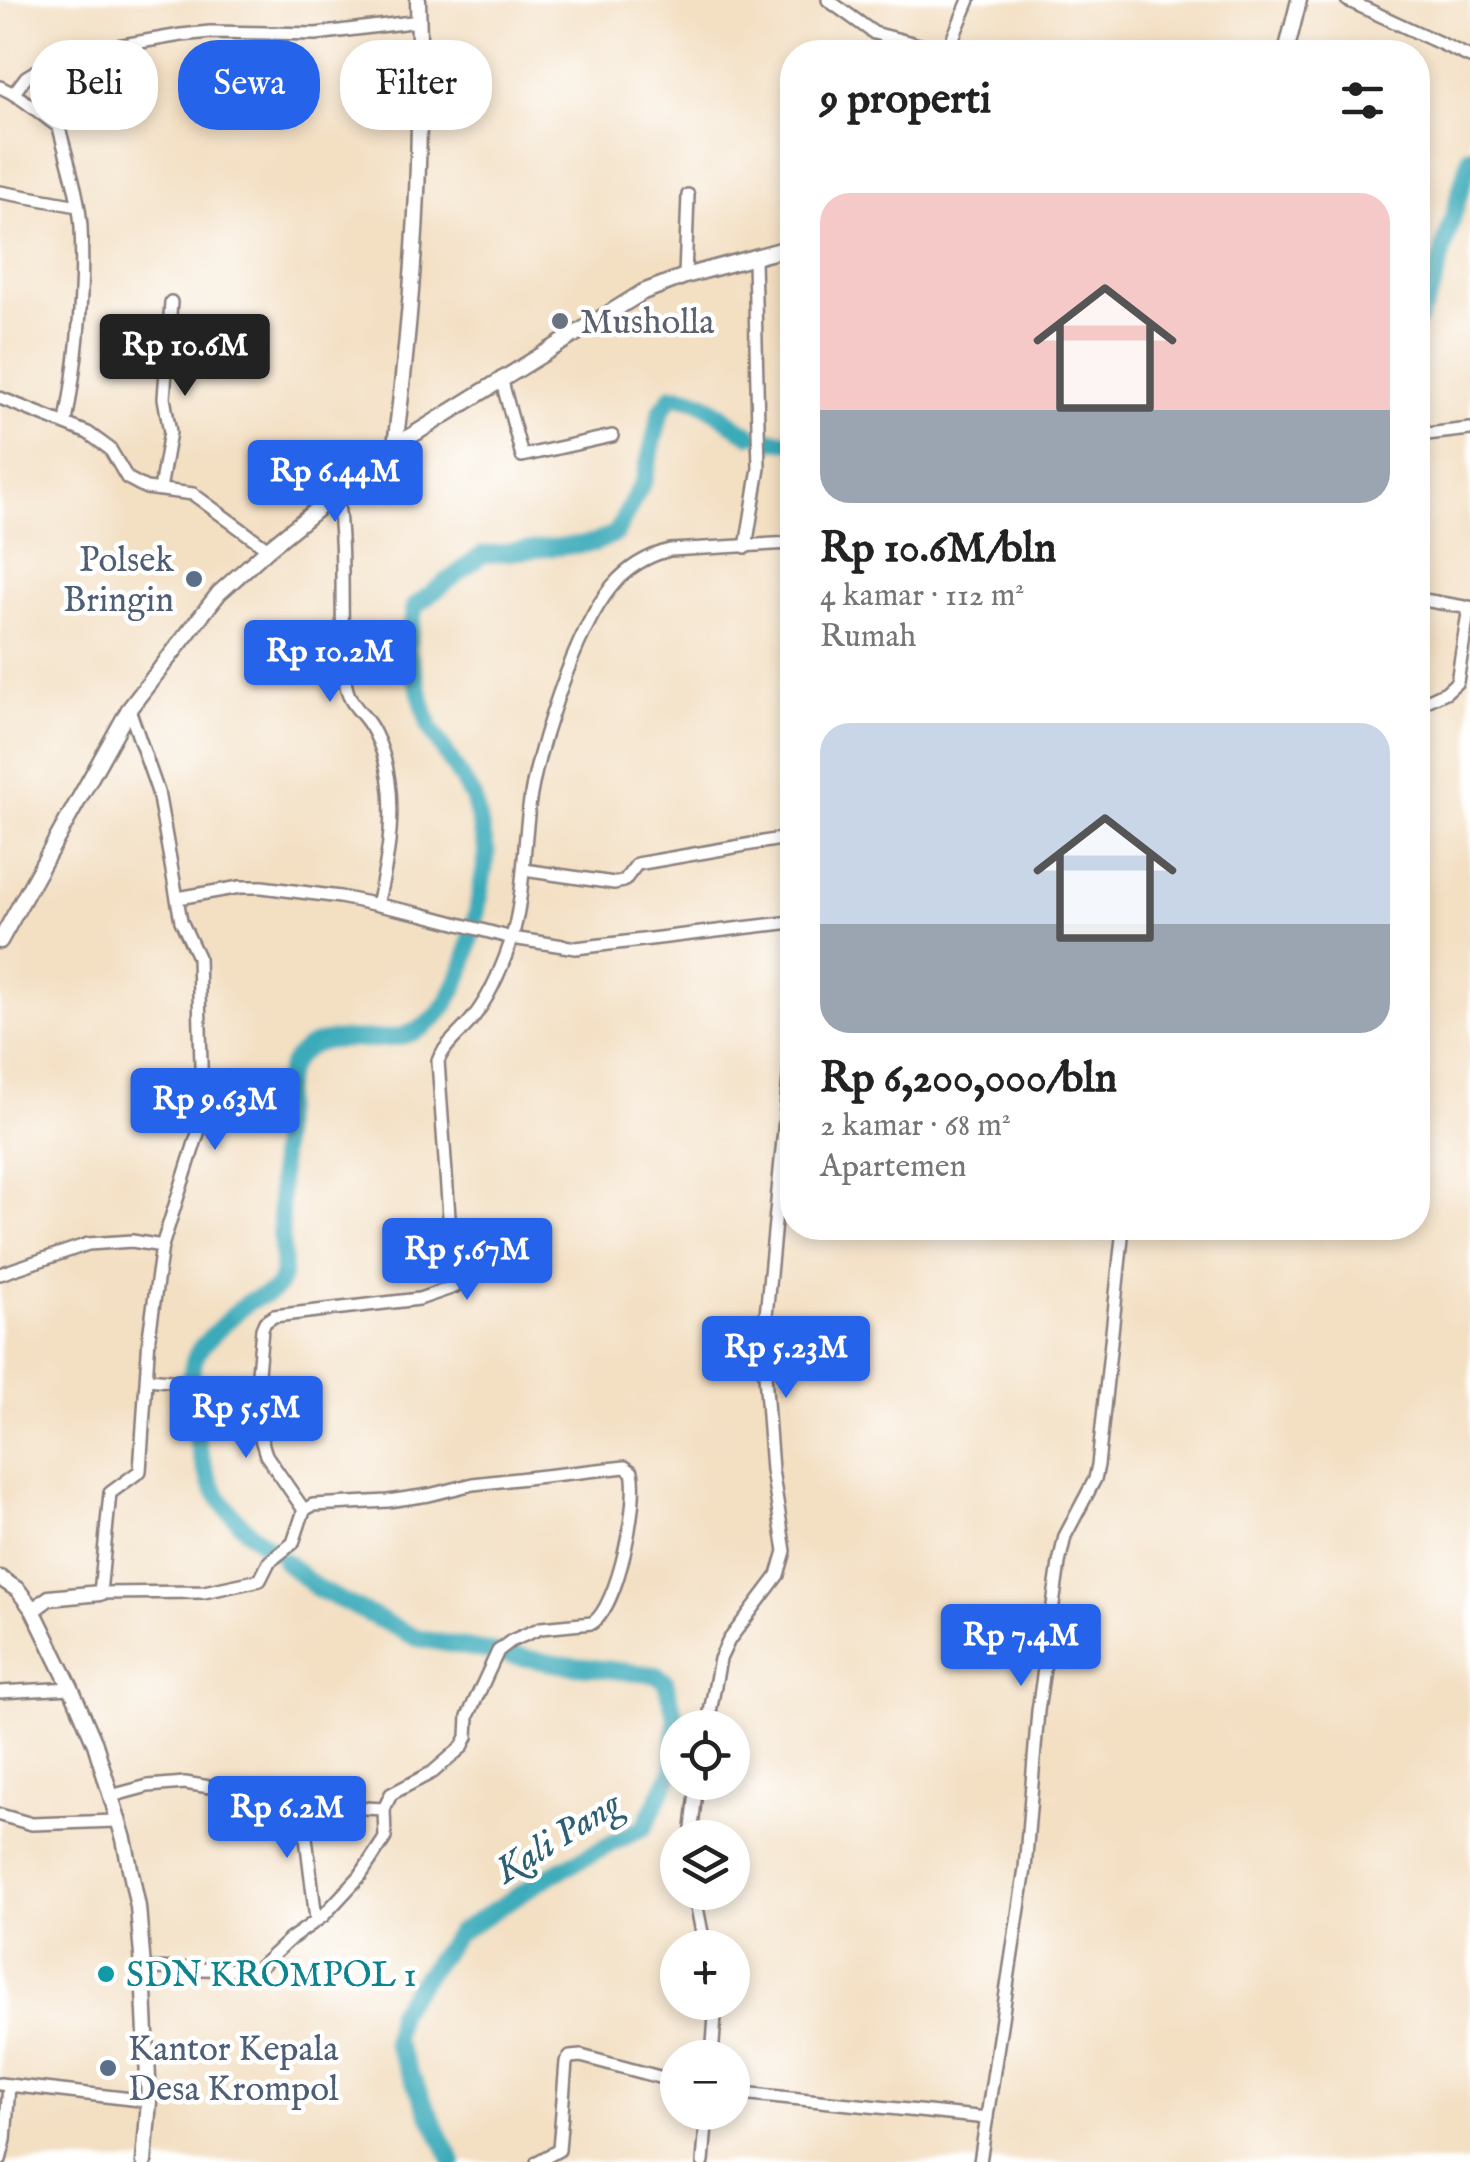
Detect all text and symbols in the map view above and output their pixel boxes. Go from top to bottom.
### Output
chip: Beli [30,40,158,130]
chip: Sewa [178,40,320,130]
chip: Filter [340,40,492,130]
icon: filters [1335,73,1390,128]
text: 9 properti [820,74,991,127]
icon: home [1015,258,1195,438]
place label: Musholla [580,301,715,346]
marker: Musholla [549,310,571,332]
pin: Rp 10.6M [82,314,288,399]
text: Rp 10.6M [122,326,248,367]
pin: Rp 6.44M [232,440,438,525]
text: Rp 6.44M [270,452,400,493]
text: Rp 10.6M/bln [820,523,1056,576]
place label: Polsek Bringin [63,539,174,624]
marker: Polsek Bringin [183,568,205,590]
text: 4 kamar · 112 m² [820,576,1024,617]
text: Rumah [820,617,916,658]
pin: Rp 10.2M [227,620,433,705]
text: Rp 10.2M [266,632,394,673]
icon: home [1015,788,1195,968]
text: Rp 6,200,000/bln [820,1053,1117,1106]
pin: Rp 9.63M [112,1068,318,1153]
text: Rp 9.63M [153,1080,277,1121]
text: 2 kamar · 68 m² [820,1106,1011,1147]
text: Apartemen [820,1147,967,1188]
pin: Rp 5.67M [364,1218,570,1303]
text: Rp 5.67M [404,1230,530,1271]
pin: Rp 5.23M [683,1316,889,1401]
text: Rp 5.23M [724,1328,848,1369]
pin: Rp 5.5M [154,1376,338,1461]
text: Rp 5.5M [192,1388,300,1429]
pin: Rp 7.4M [929,1604,1113,1689]
text: Rp 7.4M [963,1616,1079,1657]
map controls [660,1710,750,2130]
button: locate [660,1710,750,1800]
pin: Rp 6.2M [195,1776,379,1861]
water label: Kali Pang [485,1780,632,1897]
text: Rp 6.2M [230,1788,344,1829]
button: layers [660,1820,750,1910]
button: + [660,1930,750,2020]
place label: SDN KROMPOL 1 [126,1954,417,1999]
marker: SDN KROMPOL 1 [95,1963,117,1985]
place label: Kantor Kepala Desa Krompol [128,2028,339,2113]
button: − [660,2040,750,2130]
marker: Kantor Kepala Desa Krompol [97,2057,119,2079]

